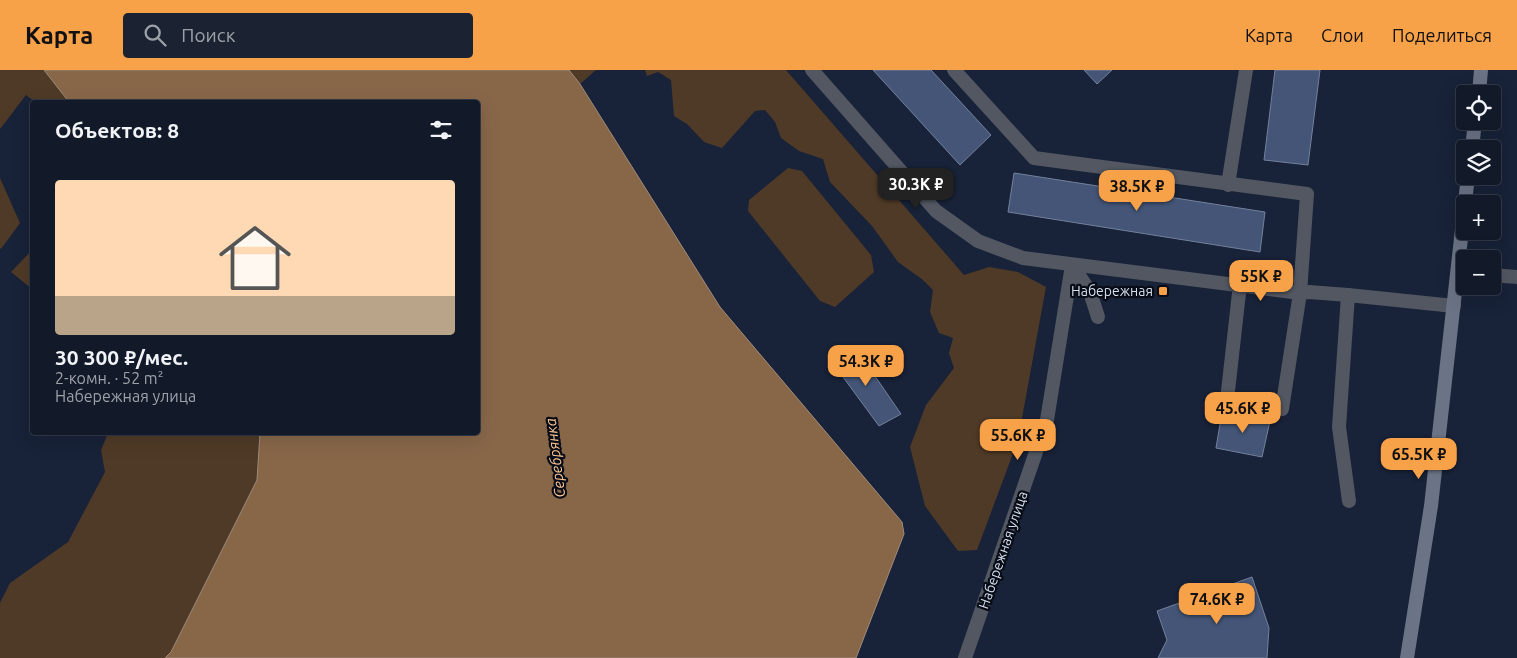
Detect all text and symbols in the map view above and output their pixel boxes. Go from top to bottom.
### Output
search box [123,13,473,58]
icon: search [141,21,169,49]
text: Карта [25,22,93,49]
text: Поиск [181,24,235,46]
text: Карта [1245,25,1293,45]
text: Слои [1321,25,1364,45]
text: Поделиться [1392,25,1492,45]
map controls [1456,85,1501,295]
button: locate [1456,85,1501,130]
icon: filters [427,116,455,144]
text: Объектов: 8 [55,118,179,142]
button: layers [1456,140,1501,185]
pin: 30.3K ₽ [870,168,962,210]
pin: 38.5K ₽ [1091,170,1183,212]
text: 30.3K ₽ [889,175,943,193]
text: 38.5K ₽ [1110,177,1164,195]
button: + [1456,195,1501,240]
icon: home [210,213,300,303]
button: − [1456,250,1501,295]
pin: 55K ₽ [1226,260,1296,302]
text: 55K ₽ [1240,267,1282,285]
place label: Набережная [1071,283,1153,299]
marker: Набережная [1157,285,1169,297]
pin: 54.3K ₽ [820,344,912,387]
text: 30 300 ₽/мес. [55,345,188,369]
text: 54.3K ₽ [839,352,893,370]
text: 2-комн. · 52 m² [55,369,163,387]
text: Набережная улица [55,387,196,405]
pin: 45.6K ₽ [1197,392,1289,434]
text: 45.6K ₽ [1216,399,1270,417]
water label: Серебрянка [542,417,568,499]
pin: 55.6K ₽ [972,418,1064,461]
text: 55.6K ₽ [991,426,1045,444]
pin: 65.5K ₽ [1373,438,1465,480]
text: 65.5K ₽ [1392,445,1446,463]
street label: Набережная улица [975,489,1031,611]
pin: 74.6K ₽ [1171,582,1263,625]
text: 74.6K ₽ [1190,590,1244,608]

